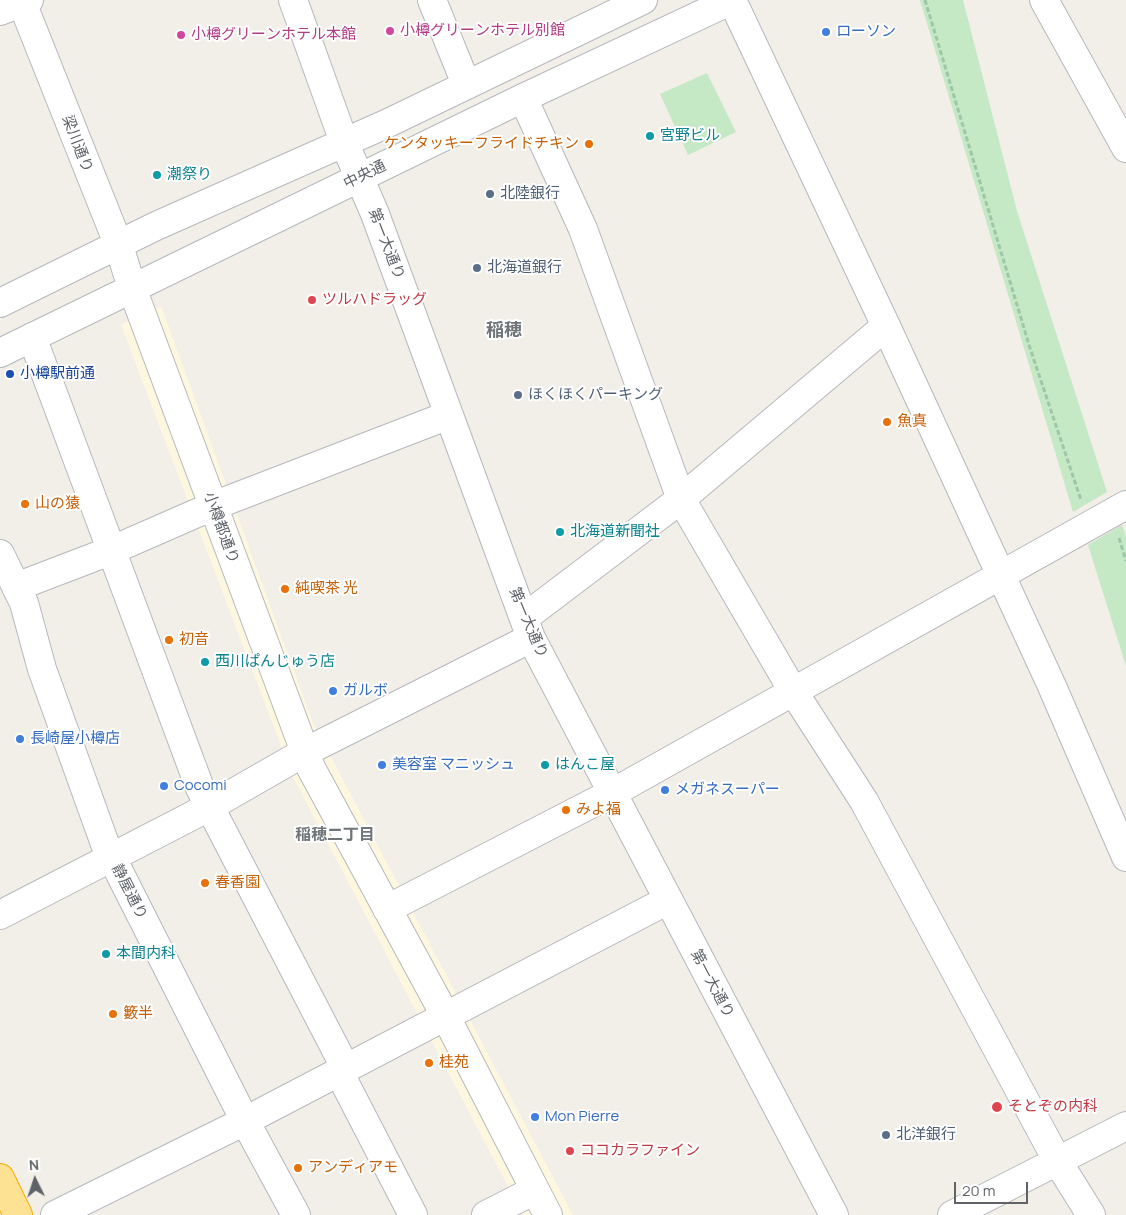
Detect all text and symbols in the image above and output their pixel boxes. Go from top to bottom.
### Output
place label: 小樽グリーンホテル別館 [400,22,565,40]
place label: ローソン [836,23,896,41]
marker: 小樽グリーンホテル別館 [384,25,396,37]
place label: 小樽グリーンホテル本館 [191,26,356,44]
marker: ローソン [820,26,832,38]
marker: 小樽グリーンホテル本館 [175,29,187,41]
street label: 梁川通り [58,113,96,175]
place label: 宮野ビル [660,127,720,145]
marker: 宮野ビル [644,130,656,142]
place label: ケンタッキーフライドチキン [384,135,579,153]
marker: ケンタッキーフライドチキン [583,138,595,150]
street label: 中央通 [341,157,389,193]
place label: 潮祭り [167,166,212,184]
marker: 潮祭り [151,169,163,181]
place label: 北陸銀行 [500,185,560,203]
marker: 北陸銀行 [484,188,496,200]
street label: 第一大通り [364,206,408,282]
place label: 北海道銀行 [487,259,562,277]
marker: 北海道銀行 [471,262,483,274]
place label: ツルハドラッグ [322,291,427,309]
marker: ツルハドラッグ [306,294,318,306]
district label: 稲穂 [486,320,522,342]
place label: 小樽駅前通 [20,365,95,383]
marker: 小樽駅前通 [4,368,16,380]
place label: ほくほくパーキング [528,386,663,404]
marker: ほくほくパーキング [512,389,524,401]
place label: 魚真 [897,413,927,431]
marker: 魚真 [881,416,893,428]
street label: 小樽都通り [200,490,242,566]
place label: 山の猿 [35,495,80,513]
marker: 山の猿 [19,498,31,510]
place label: 北海道新聞社 [570,523,660,541]
marker: 北海道新聞社 [554,526,566,538]
place label: 純喫茶 光 [295,580,358,598]
marker: 純喫茶 光 [279,583,291,595]
street label: 第一大通り [505,585,551,661]
place label: 初音 [179,631,209,649]
marker: 初音 [163,634,175,646]
place label: 西川ぱんじゅう店 [215,653,335,671]
marker: 西川ぱんじゅう店 [199,656,211,668]
place label: ガルボ [343,682,388,700]
marker: ガルボ [327,685,339,697]
place label: 長崎屋小樽店 [30,730,120,748]
marker: 長崎屋小樽店 [14,733,26,745]
place label: 美容室 マニッシュ [392,756,515,774]
place label: はんこ屋 [555,756,615,774]
marker: 美容室 マニッシュ [376,759,388,771]
marker: はんこ屋 [539,759,551,771]
place label: Cocomi [174,777,227,795]
marker: Cocomi [158,780,170,792]
place label: メガネスーパー [675,781,780,799]
marker: メガネスーパー [659,784,671,796]
place label: みよ福 [576,801,621,819]
marker: みよ福 [560,804,572,816]
district label: 稲穂二丁目 [295,826,375,846]
street label: 静屋通り [107,861,151,923]
place label: 春香園 [215,874,260,892]
marker: 春香園 [199,877,211,889]
place label: 本間内科 [116,945,176,963]
street label: 第一大通り [686,947,738,1021]
marker: 本間内科 [100,948,112,960]
place label: 籔半 [123,1005,153,1023]
marker: 籔半 [107,1008,119,1020]
place label: 桂苑 [439,1054,469,1072]
marker: 桂苑 [423,1057,435,1069]
place label: そとぞの内科 [1008,1098,1098,1116]
marker: そとぞの内科 [990,1100,1004,1114]
place label: Mon Pierre [545,1108,619,1126]
marker: Mon Pierre [529,1111,541,1123]
place label: 北洋銀行 [896,1126,956,1144]
marker: 北洋銀行 [880,1129,892,1141]
place label: ココカラファイン [580,1142,700,1160]
marker: ココカラファイン [564,1145,576,1157]
north arrow [10,1155,60,1205]
text: N [28,1155,40,1174]
place label: アンディアモ [308,1159,398,1177]
marker: アンディアモ [292,1162,304,1174]
scale bar [956,1172,1030,1204]
text: 20 m [962,1180,995,1201]

